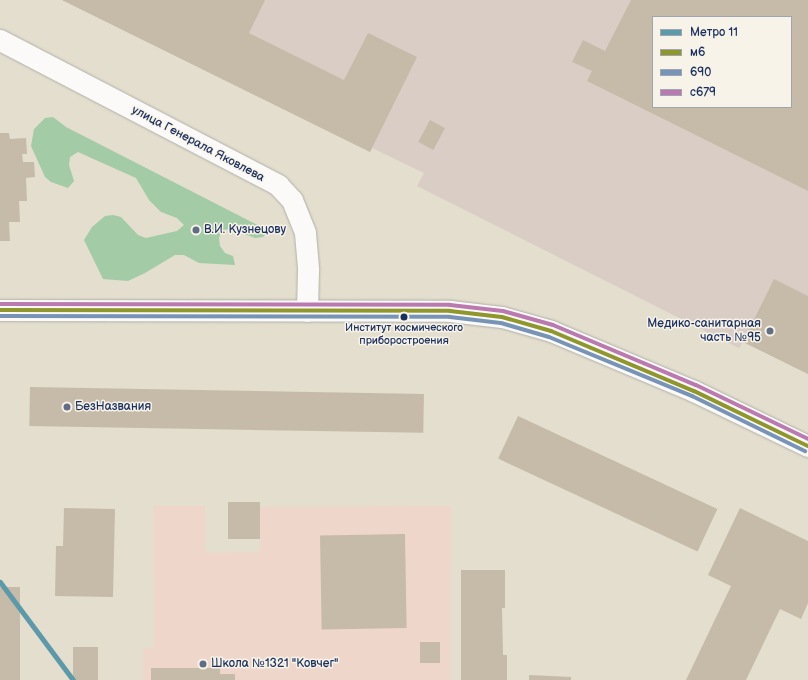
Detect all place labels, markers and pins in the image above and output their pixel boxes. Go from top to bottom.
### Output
place label: В.И. Кузнецову [204,223,286,237]
marker: В.И. Кузнецову [191,225,201,235]
marker: Институт космического приборостроения [399,312,409,322]
place label: Медико-санитарная часть №95 [647,317,761,345]
place label: Институт космического приборостроения [345,322,463,348]
marker: Медико-санитарная часть №95 [764,325,776,337]
place label: БезНазвания [75,400,151,414]
marker: БезНазвания [62,402,72,412]
place label: Школа №1321 "Ковчег" [211,657,339,671]
marker: Школа №1321 "Ковчег" [198,659,208,669]

